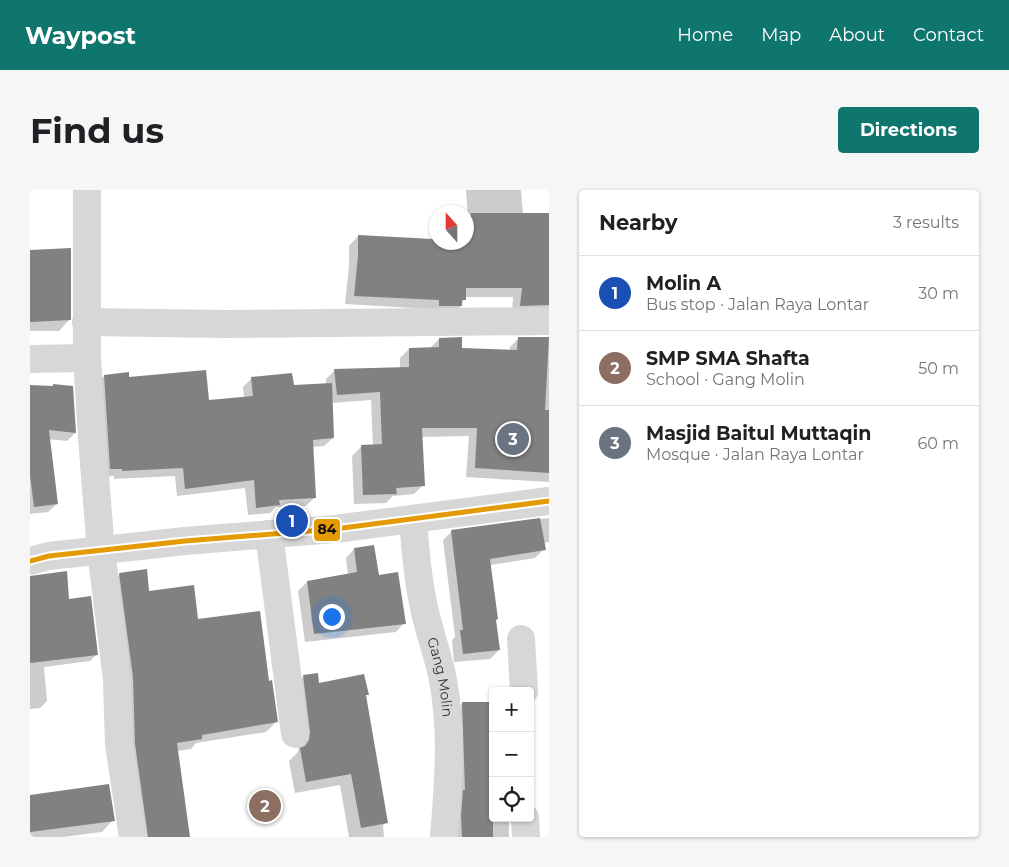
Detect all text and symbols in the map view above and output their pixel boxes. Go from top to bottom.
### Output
text: Waypost [25,21,136,50]
text: Home [677,24,733,46]
text: Map [761,24,801,46]
text: About [829,24,885,46]
text: Contact [913,24,984,46]
button: Directions [838,107,979,153]
text: Find us [30,109,164,152]
north arrow [429,205,474,250]
text: Nearby [599,210,678,235]
text: 3 results [893,213,959,232]
text: Molin A [646,272,721,295]
text: 1 [612,284,618,303]
text: 30 m [918,284,959,303]
text: Bus stop · Jalan Raya Lontar [646,295,869,314]
text: SMP SMA Shafta [646,347,810,370]
text: 2 [610,359,620,378]
text: 50 m [918,359,959,378]
text: School · Gang Molin [646,370,805,389]
pin: 3 [497,420,529,458]
text: Masjid Baitul Muttaqin [646,422,871,445]
text: 3 [610,434,620,453]
text: 60 m [917,434,959,453]
text: Mosque · Jalan Raya Lontar [646,445,864,464]
pin: 1 [276,502,308,540]
line badge: 84 [313,518,341,542]
text: 84 [318,520,337,538]
your location [319,604,345,630]
street label: Gang Molin [423,635,457,718]
map controls [489,687,534,822]
button: + [489,687,534,732]
button: − [489,732,534,777]
button: locate [489,777,534,822]
pin: 2 [249,787,281,825]

